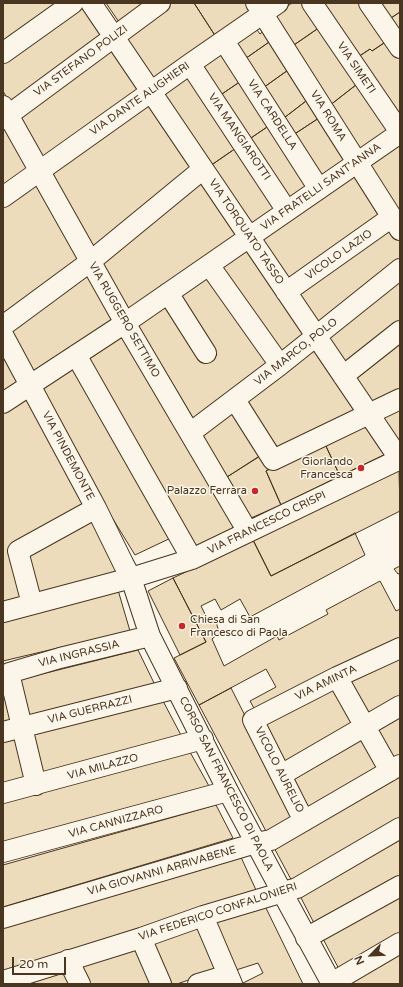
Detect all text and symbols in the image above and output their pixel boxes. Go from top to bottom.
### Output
street label: VIA STEFANO POLIZI [31,23,131,99]
street label: VIA SIMETI [334,40,378,96]
street label: VIA DANTE ALIGHIERI [87,59,193,139]
street label: VIA CARDELLA [244,77,300,153]
street label: VIA ROMA [307,88,349,144]
street label: VIA MANGIAROTTI [205,91,273,183]
street label: VIA FRATELLI SANT'ANNA [259,140,383,234]
street label: VIA TORQUATO TASSO [206,177,286,287]
street label: VICOLO LAZIO [303,227,375,283]
street label: VIA RUGGERO SETTIMO [85,260,163,380]
street label: VIA MARCO, POLO [252,315,340,389]
street label: VIA PINDEMONTE [39,409,97,503]
place label: Giorlando Francesca [300,455,353,481]
marker: Giorlando Francesca [356,463,366,473]
place label: Palazzo Ferrara [167,484,247,498]
marker: Palazzo Ferrara [250,486,260,496]
street label: VIA FRANCESCO CRISPI [206,489,328,557]
place label: Chiesa di San Francesco di Paola [190,613,288,639]
marker: Chiesa di San Francesco di Paola [177,621,187,631]
street label: VIA INGRASSIA [37,638,121,670]
street label: VIA AMINTA [293,662,359,704]
street label: VIA GUERRAZZI [46,693,134,727]
street label: CORSO SAN FRANCESCO DI PAOLA [176,695,276,873]
street label: VICOLO AURELIO [252,725,306,815]
street label: VIA MILAZZO [66,751,140,783]
street label: VIA CANNIZZARO [67,803,165,841]
street label: VIA GIOVANNI ARRIVABENE [86,843,238,899]
street label: VIA FEDERICO CONFALONIERI [137,880,299,944]
north arrow [351,935,391,975]
scale bar [14,949,68,975]
text: N [352,953,367,967]
text: 20 m [19,957,48,971]

